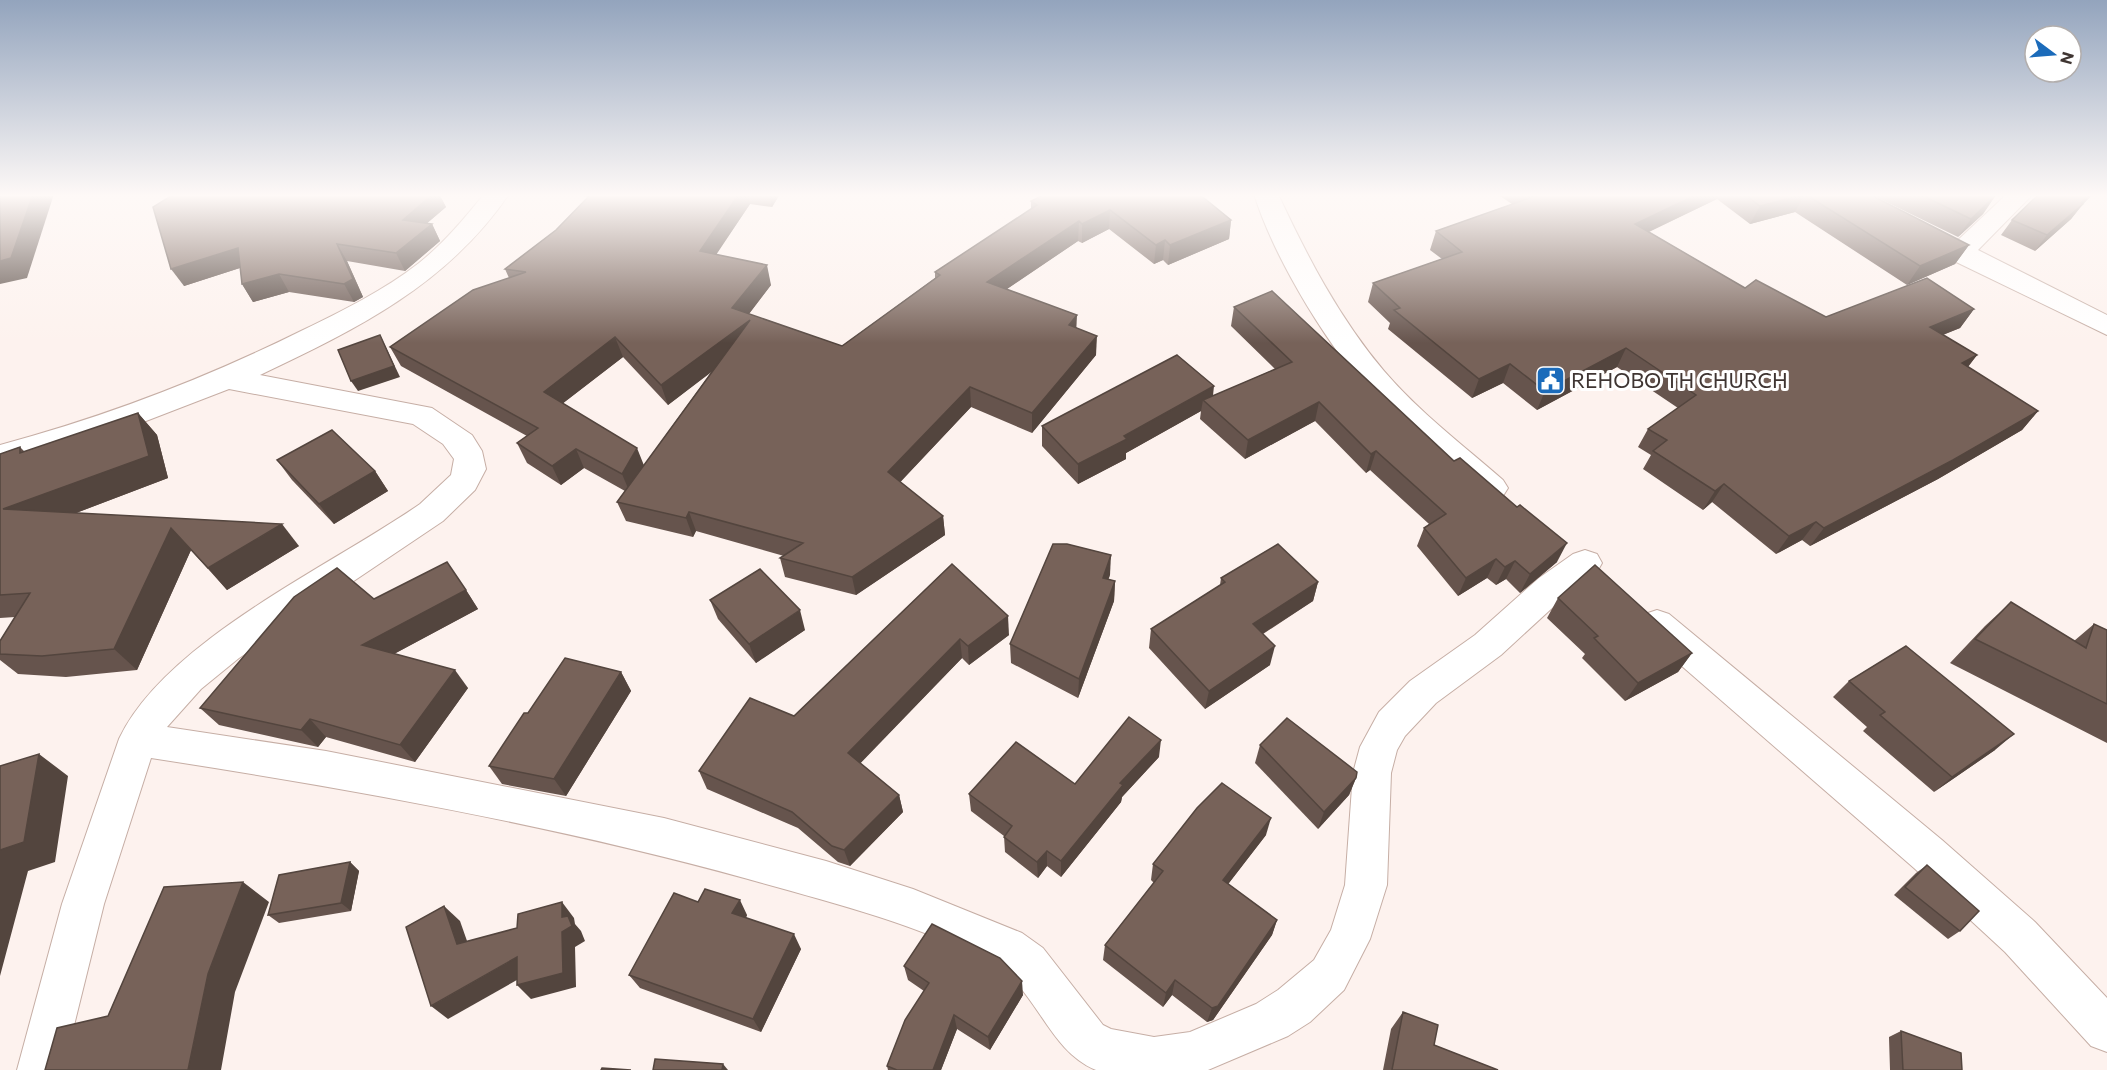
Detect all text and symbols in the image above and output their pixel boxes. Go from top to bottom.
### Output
north arrow [2023,24,2083,84]
text: N [2057,50,2079,67]
public building icon: REHOBO TH CHURCH [1534,365,1566,397]
place label: REHOBO TH CHURCH [1571,367,1788,392]

